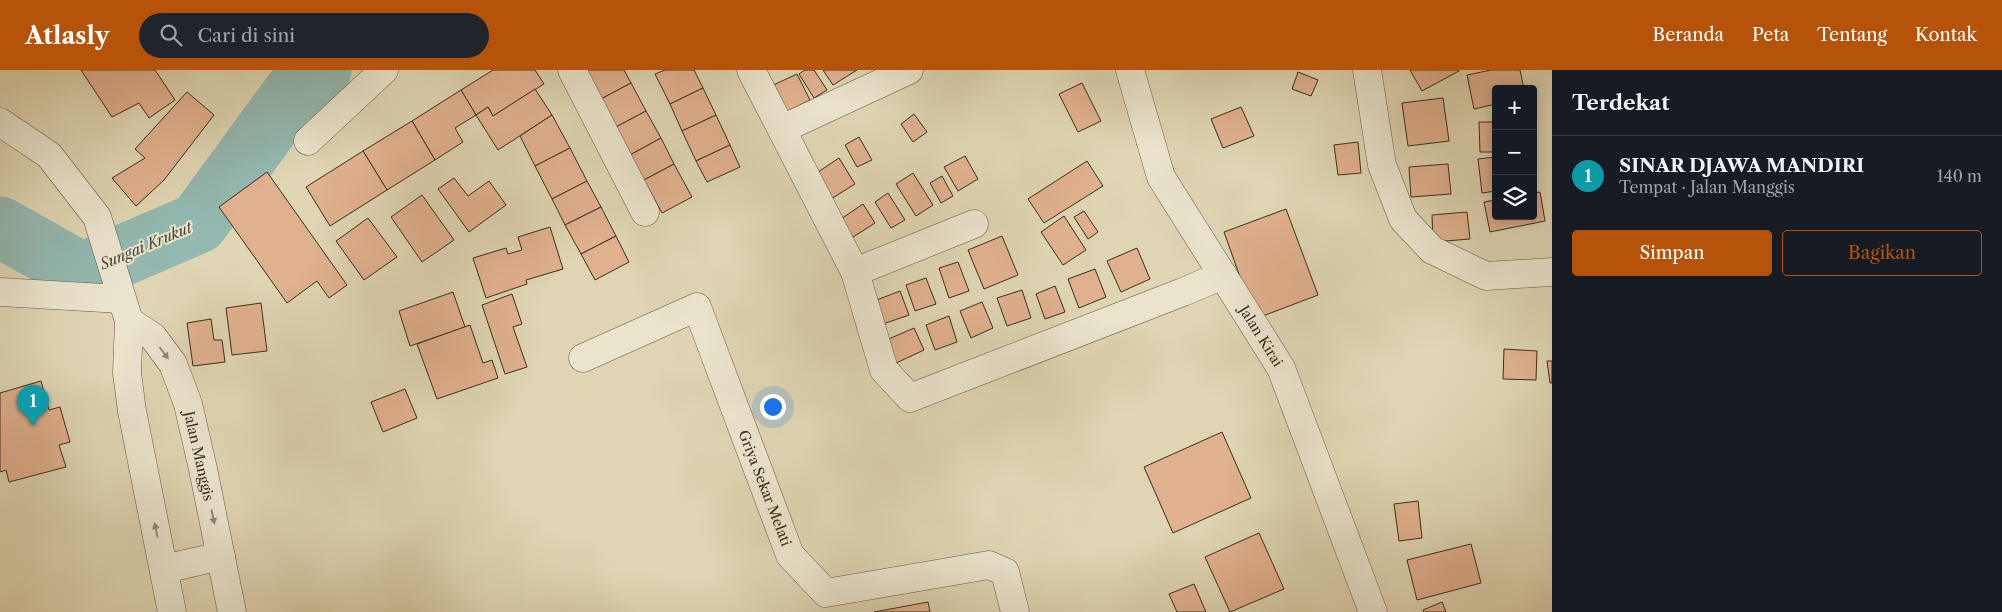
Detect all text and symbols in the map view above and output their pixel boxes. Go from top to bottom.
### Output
search box [139,13,489,58]
text: Atlasly [25,21,109,50]
icon: search [157,21,185,49]
text: Cari di sini [197,24,295,47]
text: Beranda [1653,24,1724,46]
text: Peta [1752,24,1789,46]
text: Tentang [1817,24,1887,46]
text: Kontak [1915,24,1977,46]
map controls [1492,85,1537,220]
button: + [1492,85,1537,130]
text: Terdekat [1572,90,1670,115]
button: − [1492,130,1537,175]
text: SINAR DJAWA MANDIRI [1619,154,1864,177]
text: 1 [1584,166,1592,186]
text: 140 m [1937,166,1982,186]
button: layers [1492,175,1537,220]
text: Tempat · Jalan Manggis [1619,177,1795,197]
water label: Sungai Krukut [96,217,195,274]
button: Simpan [1572,230,1772,276]
button: Bagikan [1782,230,1982,276]
street label: Jalan Kirai [1234,300,1287,370]
one-way arrow [159,346,170,359]
pin: 1 [17,385,49,426]
your location [760,394,786,420]
street label: Jalan Manggis [179,407,218,503]
street label: Griya Sekar Melati [735,427,795,549]
one-way arrow [209,510,217,525]
one-way arrow [152,522,160,537]

